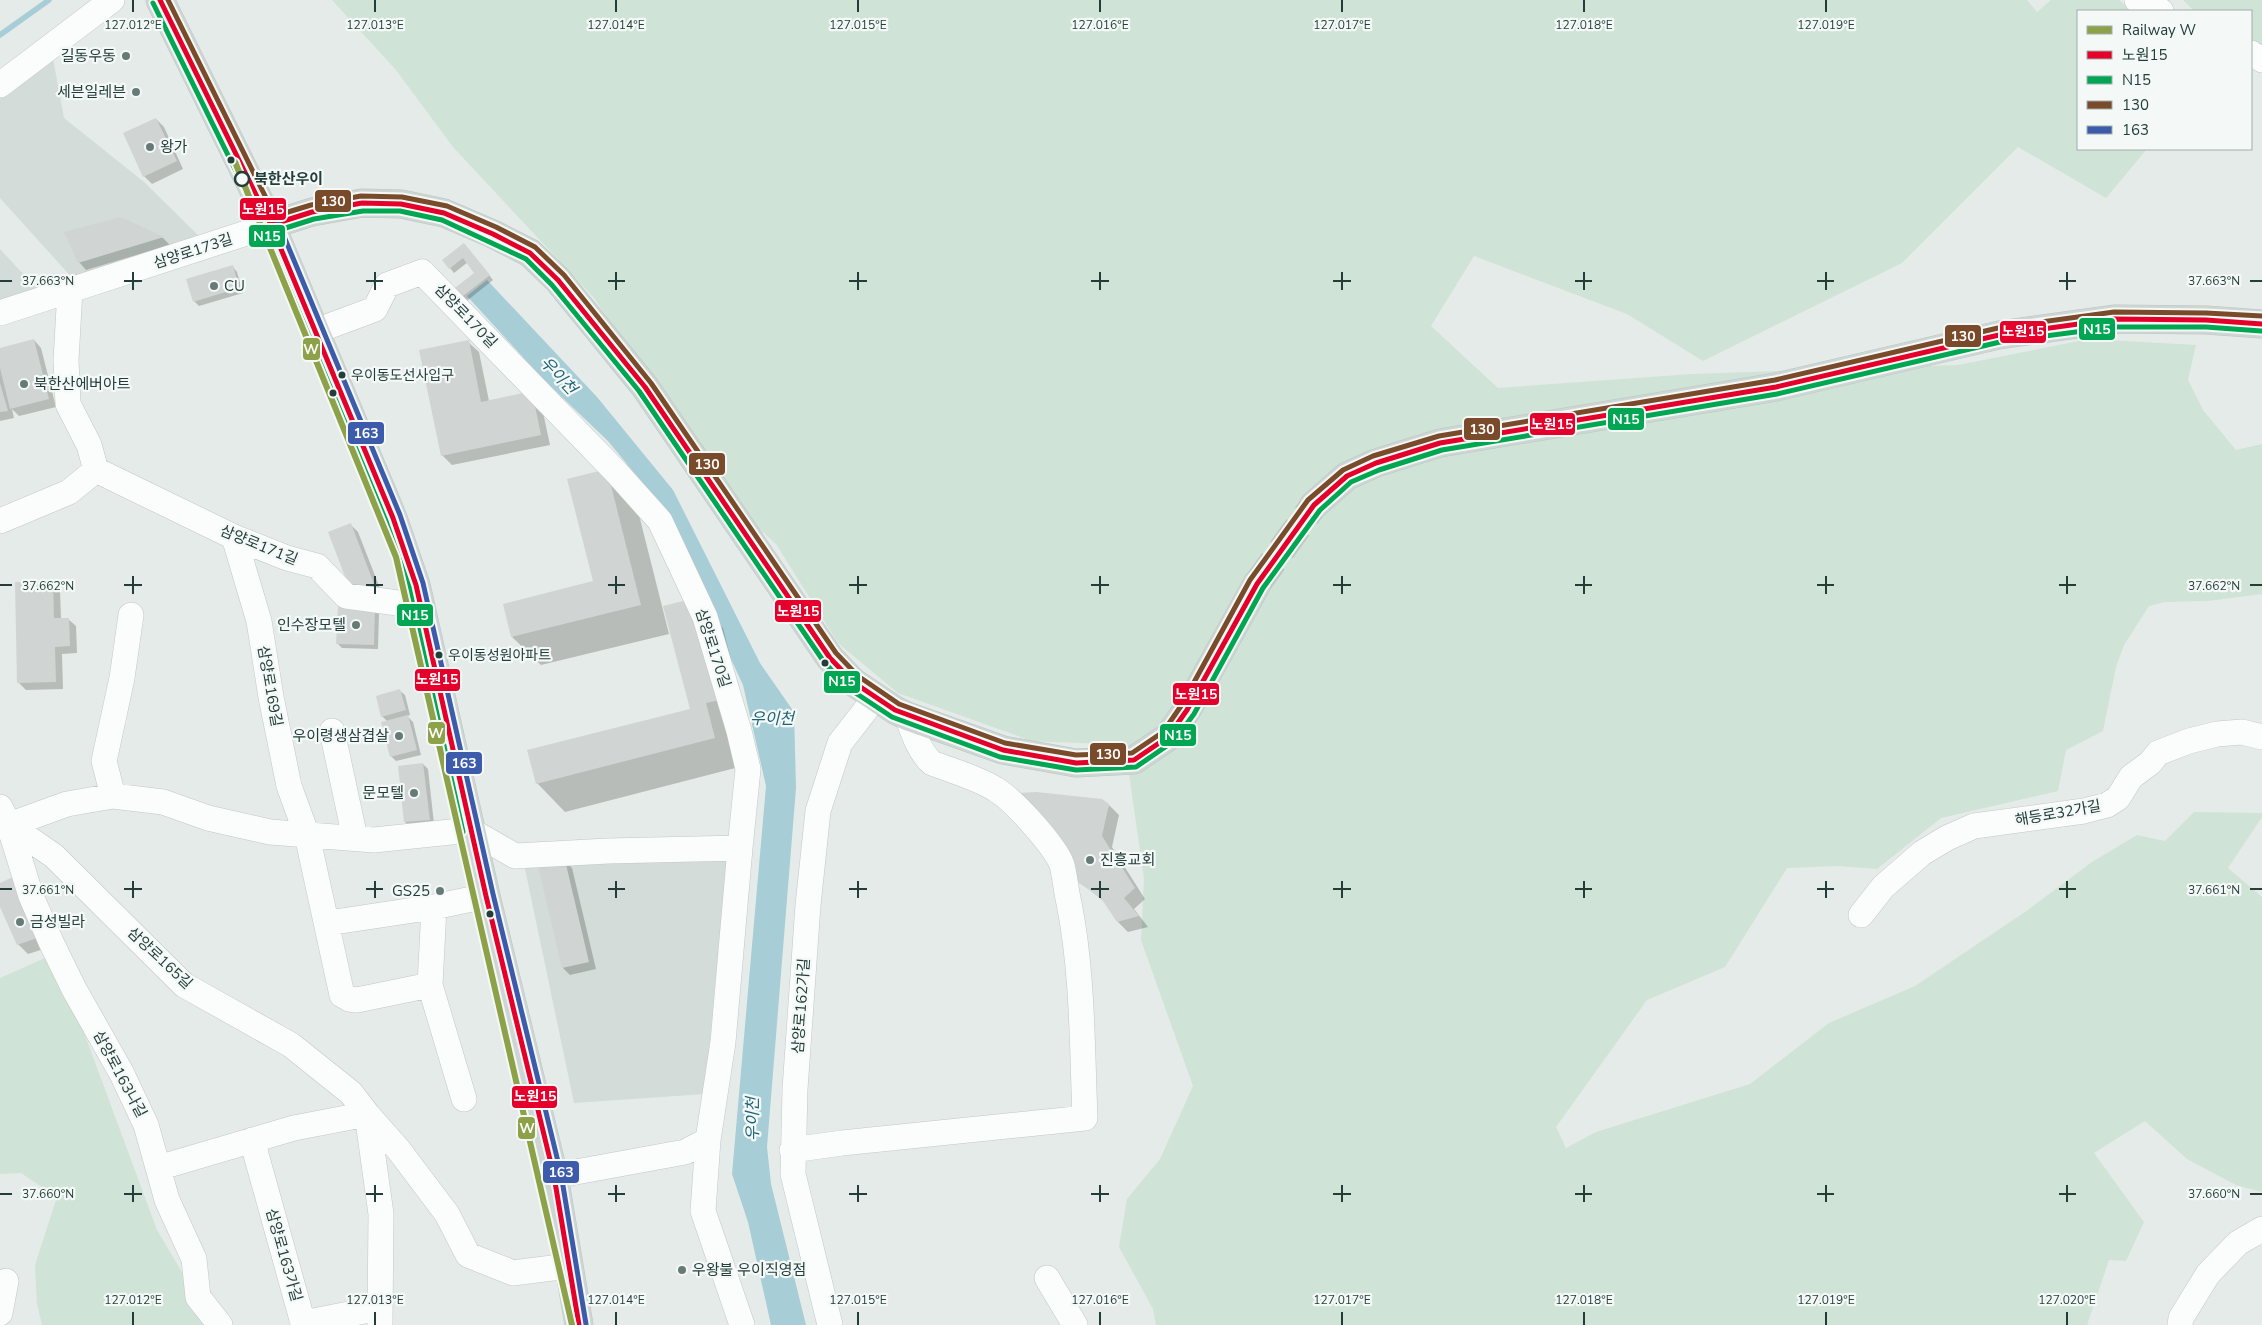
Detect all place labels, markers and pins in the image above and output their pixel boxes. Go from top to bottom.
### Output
place label: 길동우동 [61,46,116,66]
marker: 길동우동 [120,50,132,62]
place label: 세븐일레븐 [57,82,126,102]
marker: 세븐일레븐 [130,86,142,98]
place label: 왕가 [160,137,188,157]
marker: 왕가 [144,141,156,153]
unlabelled marker [226,155,236,165]
place label: 북한산우이 [254,169,323,189]
marker: 북한산우이 [234,171,250,187]
place label: CU [224,276,245,296]
marker: CU [208,280,220,292]
place label: 우이동도선사입구 [351,366,454,385]
marker: 우이동도선사입구 [337,370,347,380]
place label: 북한산에버아트 [34,374,131,394]
marker: 북한산에버아트 [18,378,30,390]
unlabelled marker [328,388,338,398]
place label: 인수장모텔 [277,615,346,635]
marker: 인수장모텔 [350,619,362,631]
place label: 우이동성원아파트 [448,646,551,665]
marker: 우이동성원아파트 [434,650,444,660]
unlabelled marker [820,658,830,668]
place label: 우이령생삼겹살 [292,726,389,746]
marker: 우이령생삼겹살 [393,730,405,742]
place label: 문모텔 [363,783,404,803]
marker: 문모텔 [408,787,420,799]
place label: 진흥교회 [1100,850,1155,870]
marker: 진흥교회 [1084,854,1096,866]
place label: GS25 [392,881,430,901]
marker: GS25 [434,885,446,897]
unlabelled marker [485,909,495,919]
place label: 금성빌라 [30,912,85,932]
marker: 금성빌라 [14,916,26,928]
place label: 우왕불 우이직영점 [692,1260,806,1280]
marker: 우왕불 우이직영점 [676,1264,688,1276]

